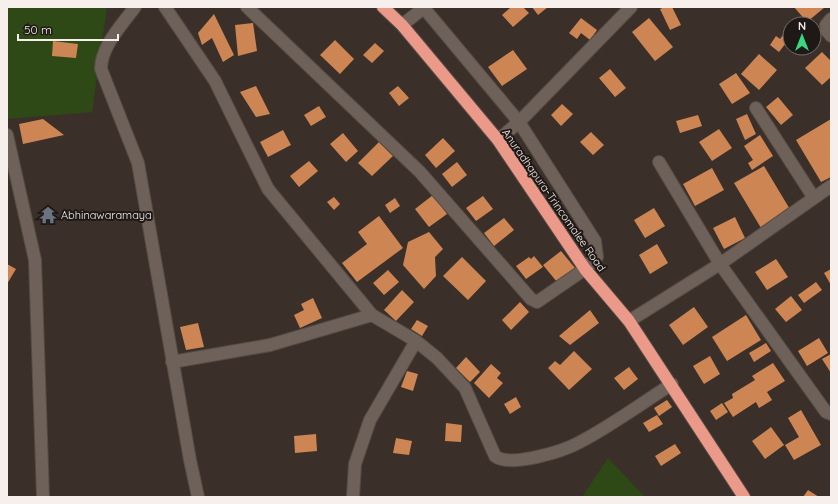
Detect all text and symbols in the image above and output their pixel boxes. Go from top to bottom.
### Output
scale bar [18,16,118,42]
north arrow [782,16,822,56]
text: N [798,19,806,33]
text: 50 m [24,22,52,37]
street label: Anuradhapura-Trincomalee Road [499,126,609,274]
temple icon: Abhinawaramaya [38,205,58,225]
place label: Abhinawaramaya [61,208,152,222]

